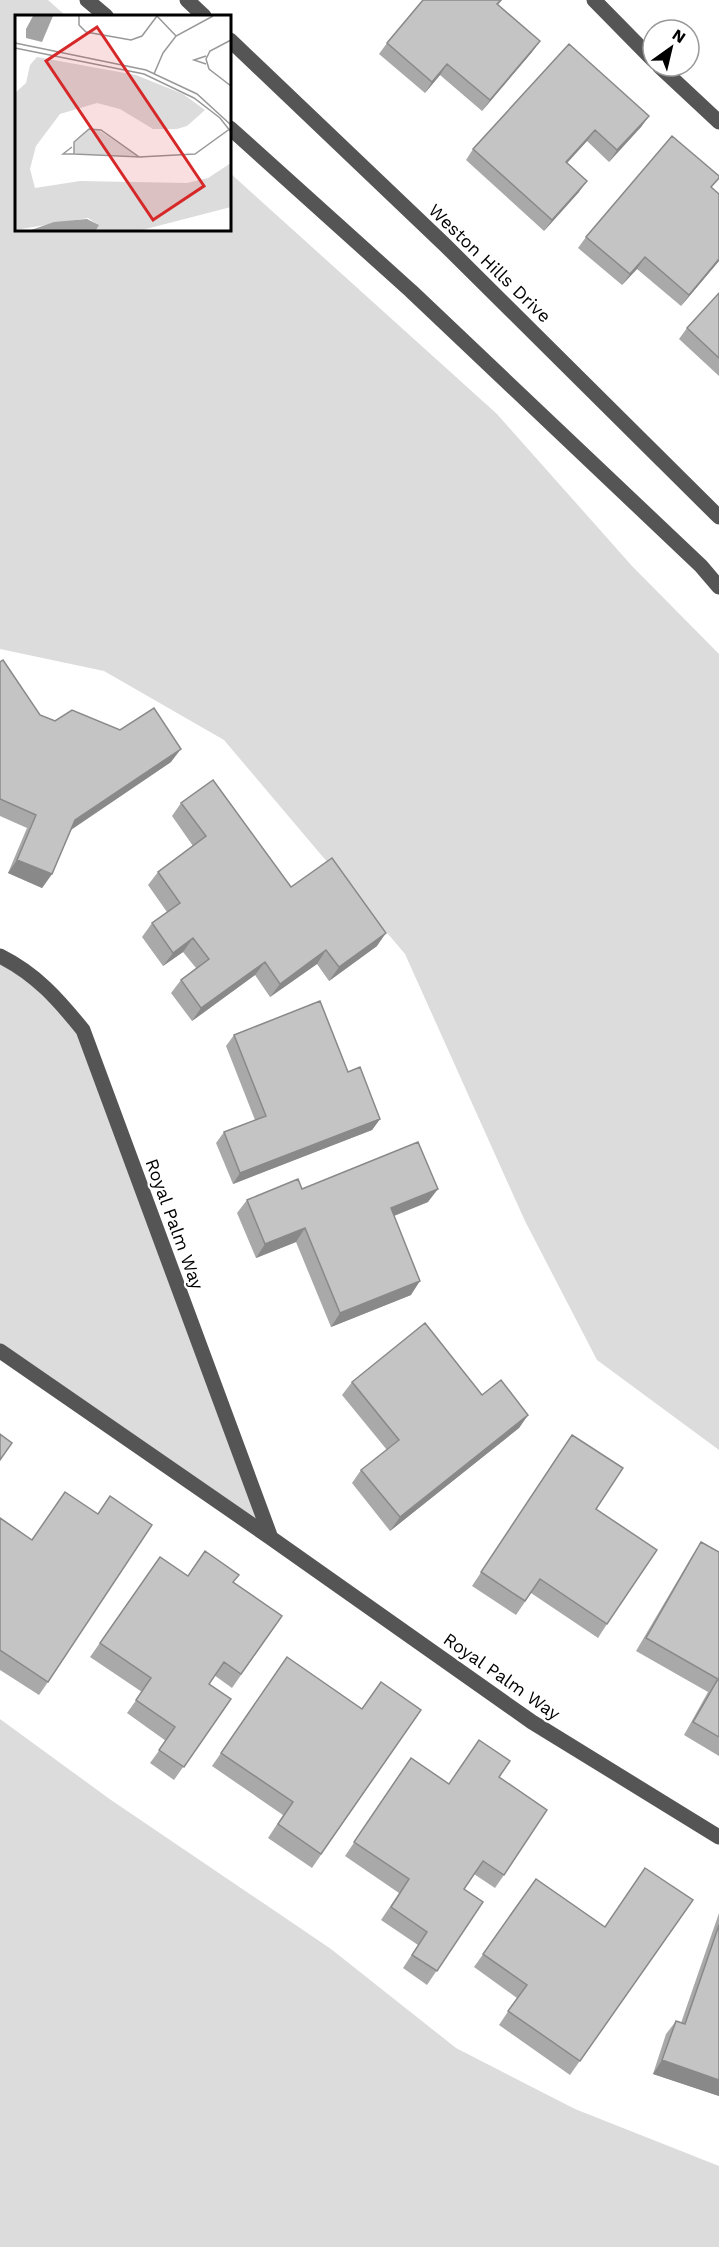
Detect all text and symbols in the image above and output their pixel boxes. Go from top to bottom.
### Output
inset map [15,15,231,231]
north arrow [641,18,701,78]
text: N [669,25,689,47]
street label: Weston Hills Drive [425,199,555,327]
street label: Royal Palm Way [142,1156,209,1293]
street label: Royal Palm Way [440,1628,565,1724]

